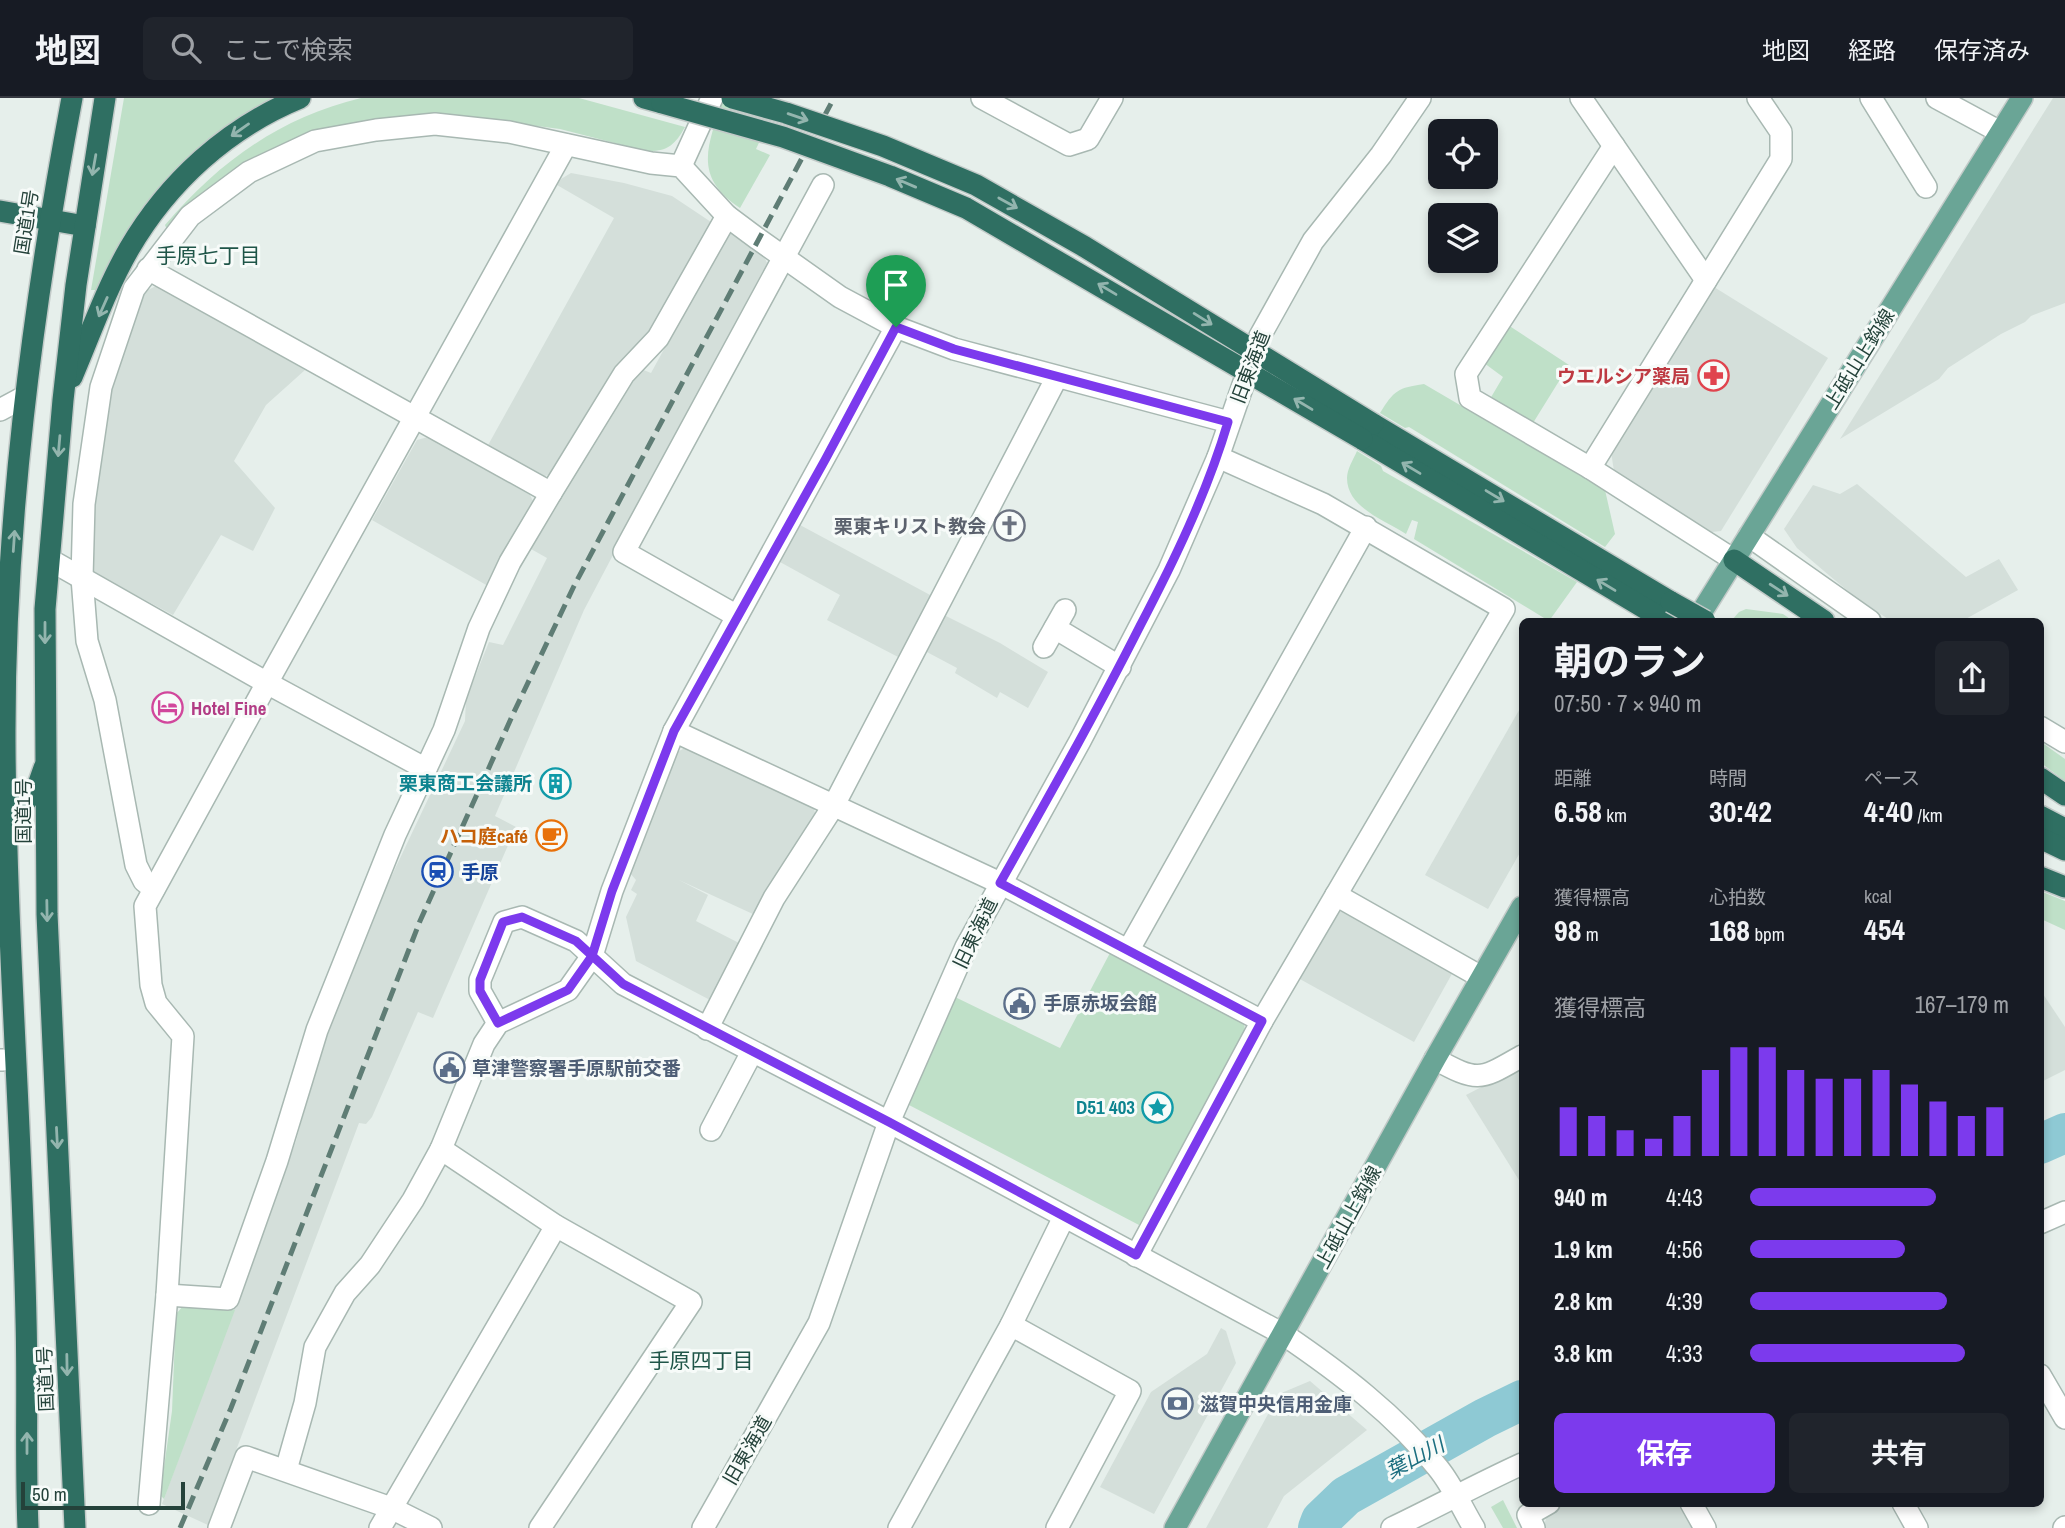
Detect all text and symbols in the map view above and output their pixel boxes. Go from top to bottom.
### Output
search box [143,17,633,80]
text: 地図 [35,28,101,72]
icon: search [167,29,205,67]
text: ここで検索 [223,32,353,67]
text: 地図 [1762,34,1810,66]
text: 経路 [1848,34,1896,66]
text: 保存済み [1934,34,2030,66]
one-way arrow [786,112,808,124]
map controls [1428,119,1498,273]
button: locate [1428,119,1498,189]
one-way arrow [231,123,250,137]
one-way arrow [87,153,100,176]
one-way arrow [896,175,918,188]
street label: 国道1号 [8,188,44,256]
one-way arrow [997,196,1017,210]
button: layers [1428,203,1498,273]
district label: 手原七丁目 [156,241,261,270]
pin [866,255,926,327]
icon: arrive [877,266,915,304]
one-way arrow [1098,281,1118,295]
one-way arrow [96,296,109,317]
street label: 上砥山上鈎線 [1818,304,1900,414]
one-way arrow [1193,313,1213,327]
street label: 旧東海道 [1224,327,1276,407]
pharmacy icon: ウエルシア薬局 [1696,359,1730,393]
place label: ウエルシア薬局 [1557,363,1690,389]
one-way arrow [1294,397,1314,411]
one-way arrow [52,434,65,457]
one-way arrow [1402,461,1422,475]
one-way arrow [1484,490,1504,504]
church icon: 栗東キリスト教会 [992,509,1026,543]
place label: 栗東キリスト教会 [834,513,986,539]
one-way arrow [8,530,21,553]
one-way arrow [1597,578,1617,592]
one-way arrow [1769,583,1789,597]
one-way arrow [39,621,52,644]
text: 朝のラン [1554,636,1706,687]
button: share [1935,641,2009,715]
text: 07:50 · 7 × 940 m [1554,688,1701,719]
hotel icon: Hotel Fine [151,691,185,725]
place label: Hotel Fine [191,695,267,721]
text: 距離 [1554,765,1592,791]
text: 時間 [1709,765,1747,791]
text: ペース [1864,765,1920,791]
building icon: 栗東商工会議所 [538,766,572,800]
place label: 栗東商工会議所 [399,770,532,796]
street label: 国道1号 [10,778,36,844]
text: 6.58 [1554,791,1602,831]
text: 30:42 [1709,791,1772,831]
text: 4:40 [1864,791,1913,831]
text: km [1602,802,1627,828]
text: /km [1913,802,1943,828]
cafe icon: ハコ庭café [534,819,568,853]
place label: ハコ庭café [440,823,528,849]
station icon: 手原 [421,855,455,889]
place label: 手原 [461,859,499,885]
text: kcal [1864,883,1892,909]
text: 獲得標高 [1554,884,1630,910]
text: 心拍数 [1709,884,1766,910]
street label: 旧東海道 [947,893,1003,973]
one-way arrow [40,899,54,922]
text: 454 [1864,909,1905,949]
text: 98 [1554,910,1581,950]
text: 168 [1709,910,1750,950]
text: m [1581,921,1599,947]
text: bpm [1750,921,1785,947]
public building icon: 手原赤坂会館 [1003,986,1037,1020]
text: 167–179 m [1915,989,2009,1020]
place label: 手原赤坂会館 [1043,990,1157,1016]
text: 獲得標高 [1554,992,1646,1023]
public building icon: 草津警察署手原駅前交番 [432,1051,466,1085]
place label: 草津警察署手原駅前交番 [472,1055,681,1081]
place icon: D51 403 [1141,1090,1175,1124]
place label: D51 403 [1076,1094,1135,1120]
one-way arrow [50,1126,63,1149]
street label: 上砥山上鈎線 [1309,1161,1387,1273]
text: 940 m [1554,1182,1607,1213]
text: 4:43 [1666,1182,1703,1213]
text: 1.9 km [1554,1234,1613,1265]
text: 4:56 [1666,1234,1703,1265]
text: 2.8 km [1554,1286,1613,1317]
text: 4:39 [1666,1286,1703,1317]
text: 3.8 km [1554,1338,1613,1369]
text: 4:33 [1666,1338,1703,1369]
street label: 国道1号 [31,1346,59,1412]
district label: 手原四丁目 [649,1346,754,1375]
one-way arrow [60,1353,74,1376]
bank icon: 滋賀中央信用金庫 [1160,1387,1194,1421]
place label: 滋賀中央信用金庫 [1200,1391,1352,1417]
street label: 旧東海道 [717,1411,777,1489]
button: 保存 [1554,1413,1775,1493]
button: 共有 [1789,1413,2009,1493]
water label: 葉山川 [1380,1429,1451,1485]
one-way arrow [20,1431,34,1454]
scale bar [21,1479,186,1511]
text: 50 m [32,1481,67,1507]

